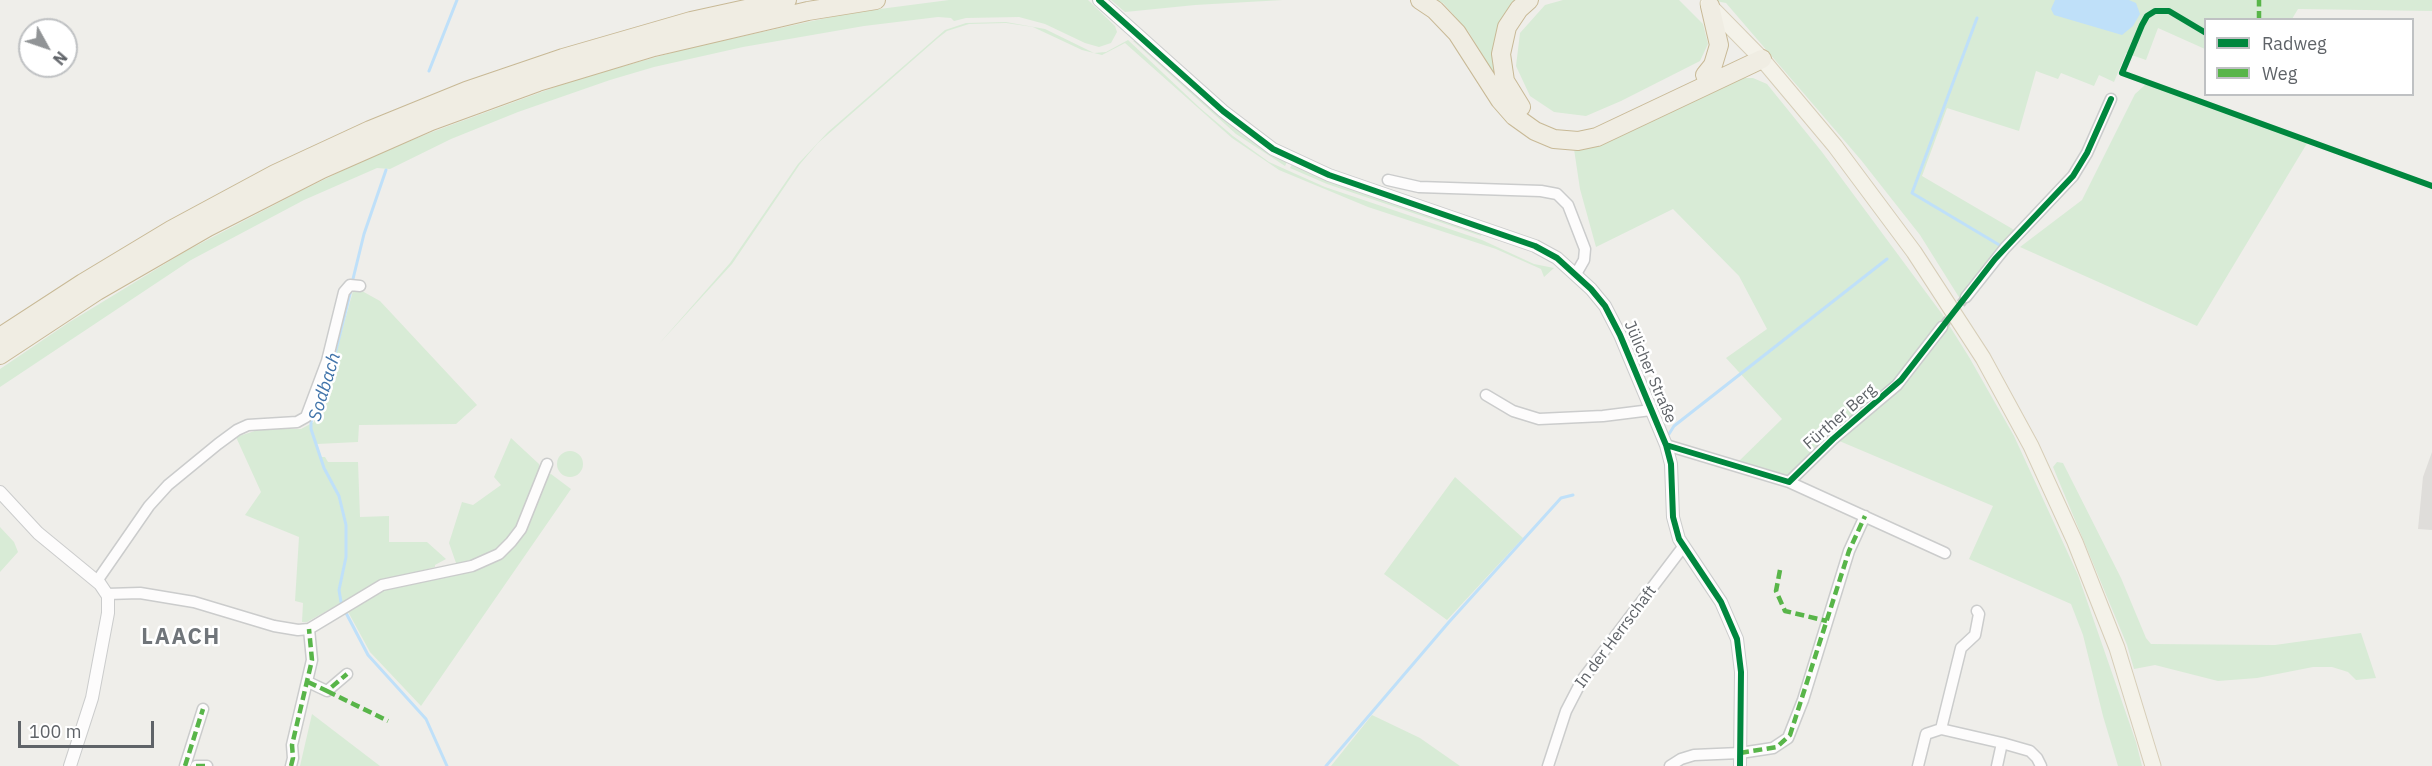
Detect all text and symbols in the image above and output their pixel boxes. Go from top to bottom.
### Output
north arrow [18,18,78,78]
legend [2204,18,2414,96]
text: Radweg [2262,32,2327,55]
text: N [49,47,72,69]
text: Weg [2262,62,2297,85]
street label: Jülicher Straße [1620,318,1680,426]
water label: Sodbach [304,350,346,424]
street label: Fürther Berg [1800,380,1880,454]
street label: In der Herrschaft [1571,582,1661,692]
district label: LAACH [141,625,221,651]
scale bar [21,709,158,747]
text: 100 m [29,720,81,743]

